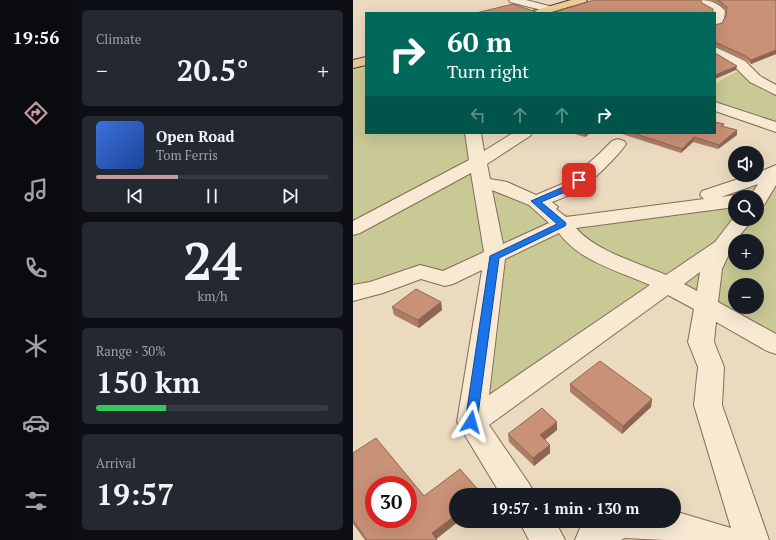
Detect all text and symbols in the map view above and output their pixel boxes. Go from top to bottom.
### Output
text: 60 m [447,23,512,60]
text: 19:56 [13,25,59,49]
icon: right [381,28,433,80]
text: Climate [96,30,141,48]
text: 20.5° [176,50,249,90]
text: − [96,56,108,85]
text: + [317,56,329,85]
text: Turn right [447,59,529,83]
icon: directions [22,99,50,127]
icon: left [467,104,489,126]
icon: ahead [509,104,531,126]
icon: ahead [551,104,573,126]
icon: right [593,104,615,126]
text: Open Road [156,126,235,146]
text: Tom Ferris [156,146,218,164]
map controls [728,146,764,314]
button: sound [728,146,764,182]
pin [562,163,596,197]
icon: arrive [568,169,590,191]
icon: music [22,176,50,204]
icon: previous [124,185,146,207]
icon: pause [201,185,223,207]
icon: next [279,185,301,207]
button: search [728,190,764,226]
text: 24 [183,226,242,295]
button: + [728,234,764,270]
icon: phone [22,254,50,282]
button: − [728,278,764,314]
text: km/h [197,287,228,305]
icon: climate [22,332,50,360]
text: Range · 30% [96,342,166,360]
text: 150 km [96,362,200,402]
position arrow [450,401,492,443]
icon: car [22,409,50,437]
text: Arrival [96,454,136,472]
text: 19:57 [96,474,174,514]
speed limit sign: 30 [365,476,417,528]
icon: filters [22,487,50,515]
text: 19:57 · 1 min · 130 m [491,498,639,518]

